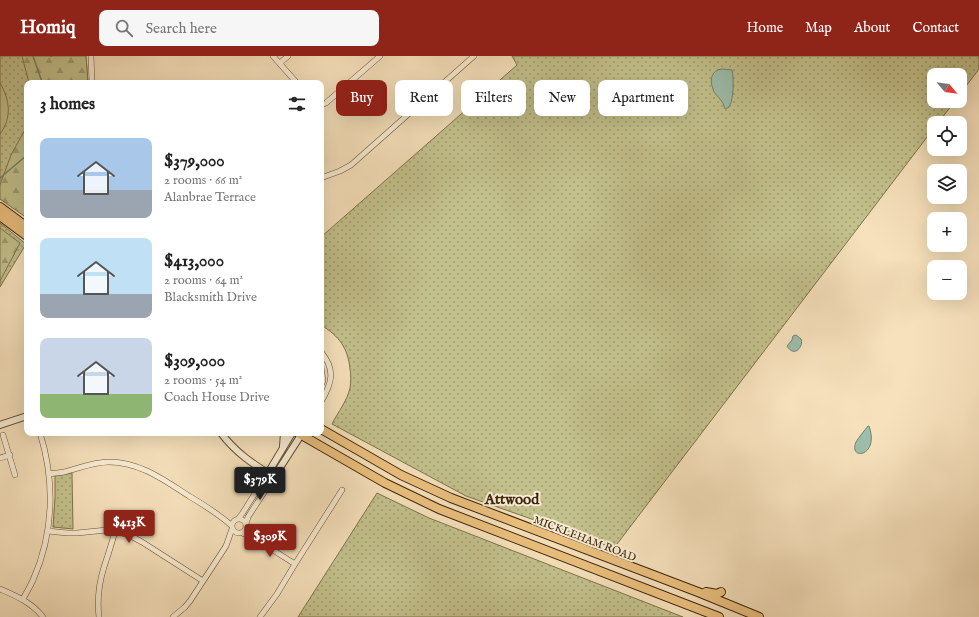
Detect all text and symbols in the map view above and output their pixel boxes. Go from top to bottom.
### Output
search box [99,10,379,46]
text: Homiq [20,16,75,40]
icon: search [113,17,135,39]
text: Search here [145,19,217,38]
text: Home [747,19,783,37]
text: Map [805,19,832,37]
text: About [854,19,890,37]
text: Contact [912,19,959,37]
north arrow [927,68,967,108]
map controls [927,68,967,300]
chip: Buy [336,80,387,116]
chip: Rent [395,80,453,116]
chip: Filters [461,80,526,116]
chip: New [534,80,590,116]
chip: Apartment [598,80,688,116]
icon: filters [286,93,308,115]
text: 3 homes [40,94,95,115]
button: locate [927,116,967,156]
text: $379,000 [164,151,225,172]
icon: home [72,154,120,202]
button: layers [927,164,967,204]
text: 2 rooms · 66 m² [164,172,242,189]
text: Alanbrae Terrace [164,189,256,206]
button: + [927,212,967,252]
text: $413,000 [164,251,224,272]
icon: home [72,254,120,302]
button: − [927,260,967,300]
text: 2 rooms · 64 m² [164,272,243,289]
text: Blacksmith Drive [164,289,257,306]
text: $309,000 [164,351,225,372]
icon: home [72,354,120,402]
text: 2 rooms · 54 m² [164,372,242,389]
text: Coach House Drive [164,389,270,406]
pin: $379K [232,467,288,501]
text: $379K [243,471,277,488]
district label: Attwood [484,490,540,509]
pin: $413K [101,510,157,544]
street label: MICKLEHAM ROAD [531,513,638,565]
text: $413K [113,514,145,531]
pin: $309K [242,524,298,558]
text: $309K [253,528,287,545]

